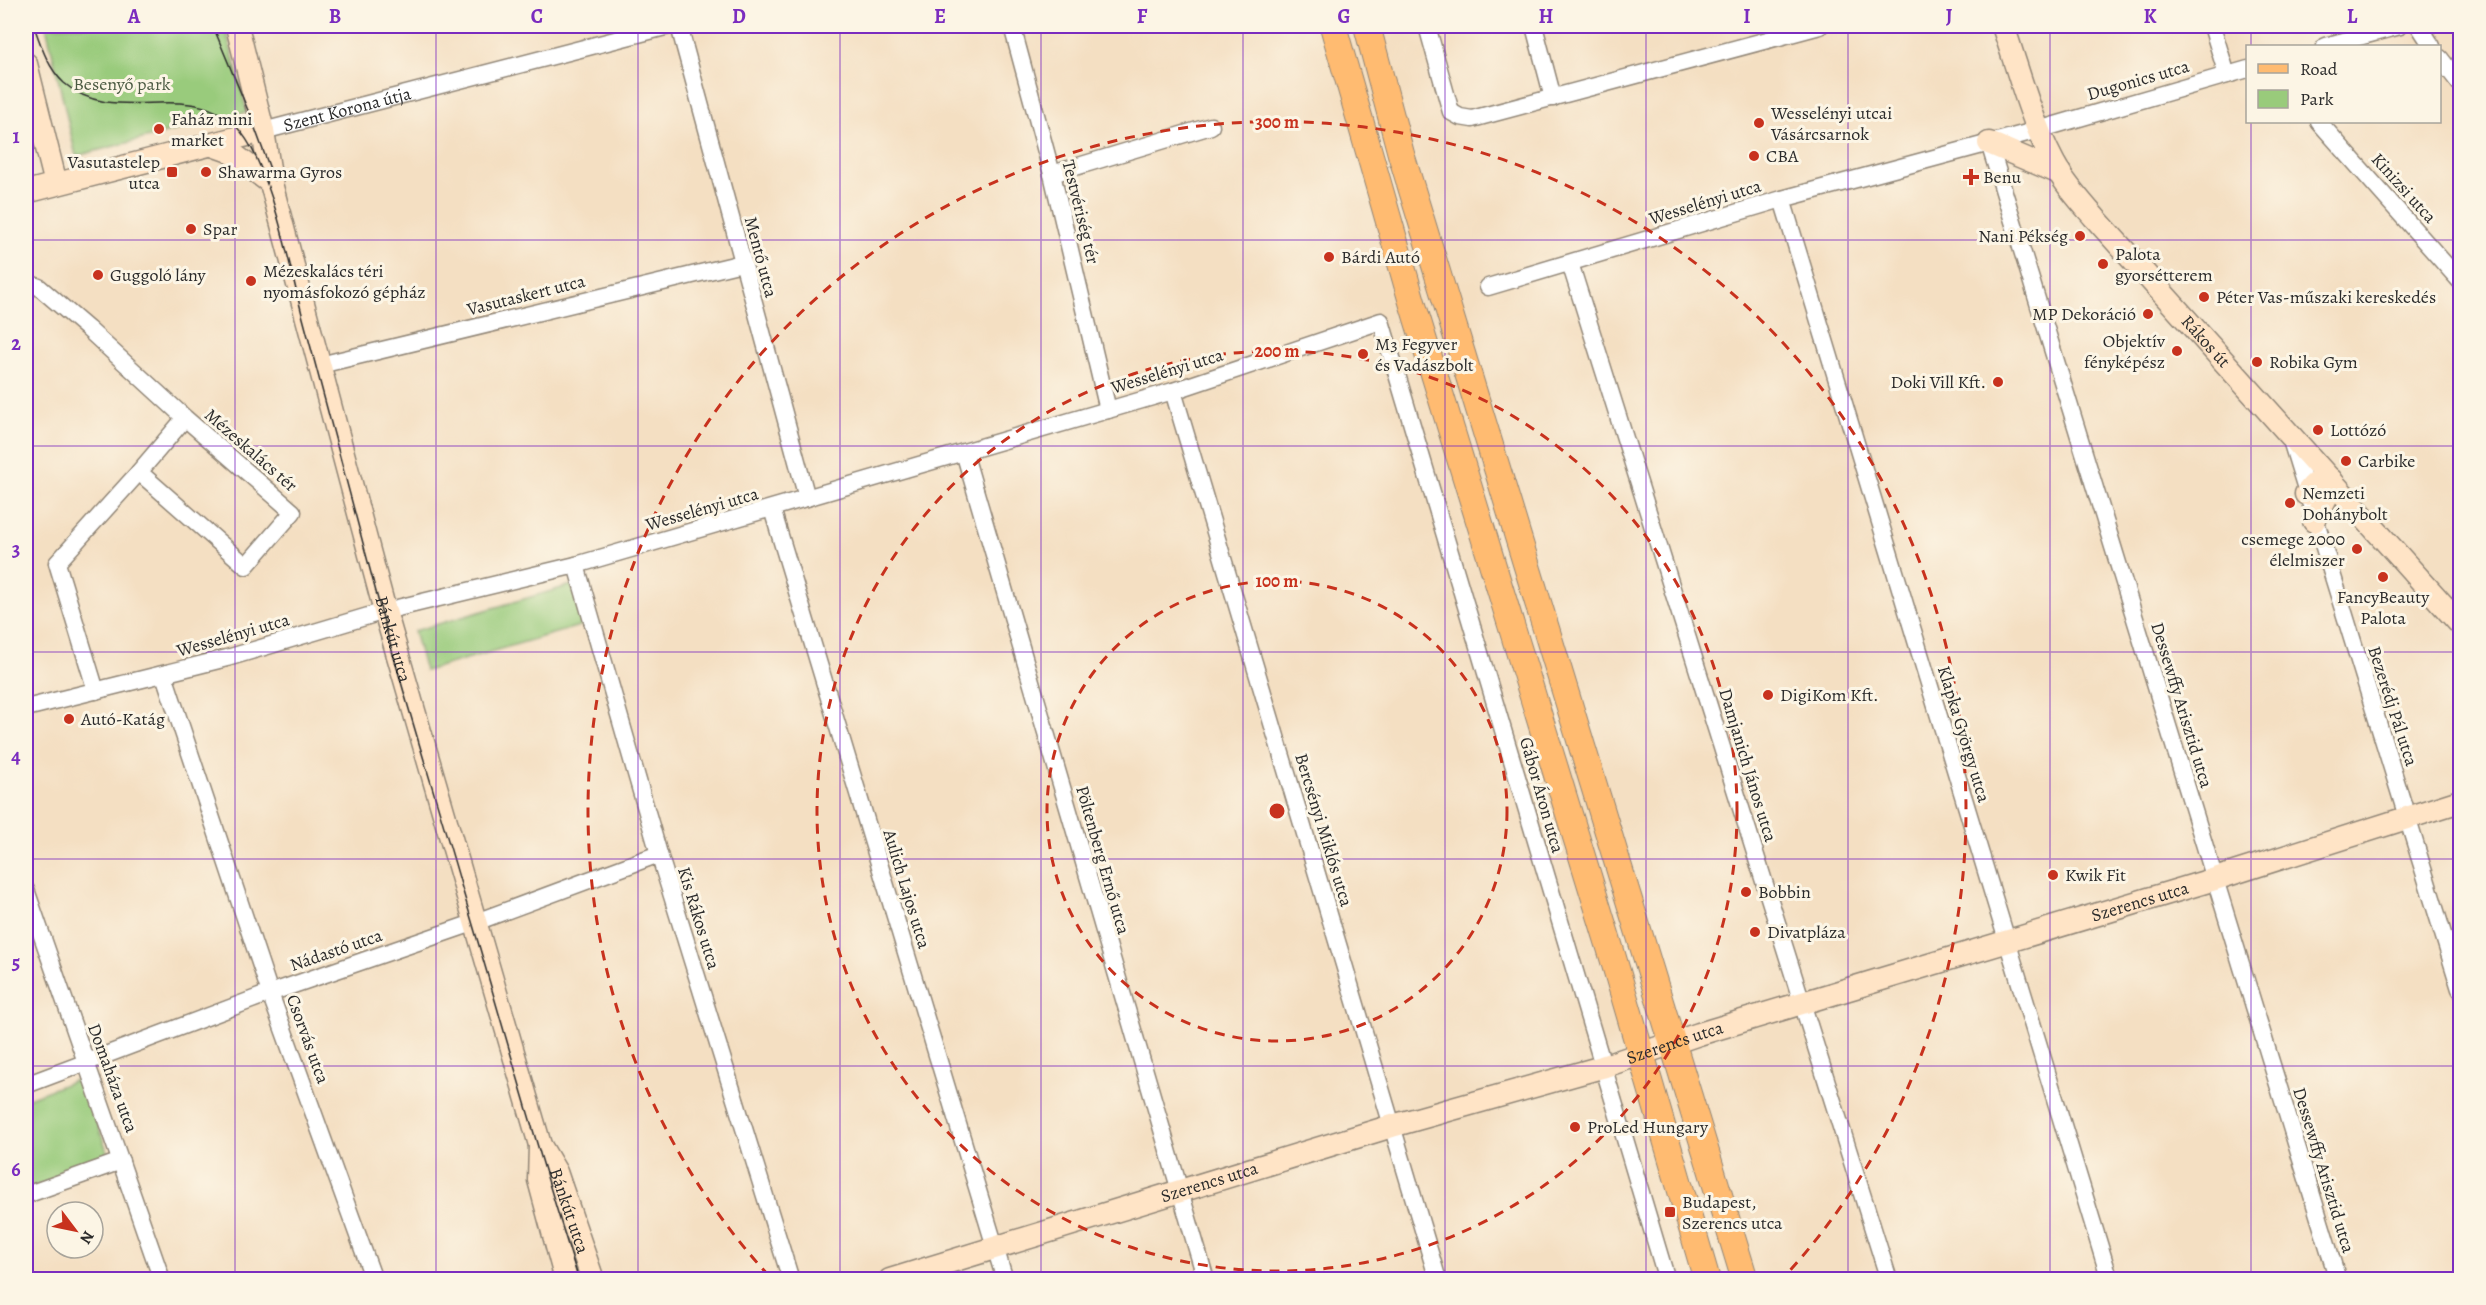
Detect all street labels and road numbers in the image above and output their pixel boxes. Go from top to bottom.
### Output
street label: Dugonics utca [2084,54,2192,106]
street label: Szent Korona útja [281,81,414,137]
street label: Kinizsi utca [2366,148,2442,229]
street label: Testvériség tér [1056,158,1106,267]
street label: Wesselényi utca [1645,173,1765,231]
street label: Mentő utca [739,214,783,301]
street label: Vasutaskert utca [463,269,588,322]
street label: Rákos út [2176,310,2236,373]
street label: Wesselényi utca [1107,342,1227,400]
street label: Mézeskalács tér [199,403,303,497]
street label: Wesselényi utca [642,481,762,537]
street label: Bánkút utca [370,593,417,686]
street label: Wesselényi utca [173,607,293,663]
street label: Dessewffy Arisztid utca [2145,619,2219,791]
street label: Bezerédj Pál utca [2362,643,2424,770]
street label: Klapka György utca [1932,663,1996,806]
street label: Damjanich János utca [1713,685,1783,845]
street label: Gábor Áron utca [1514,734,1570,856]
street label: Bercsényi Miklós utca [1289,750,1359,910]
street label: Pöltenberg Ernő utca [1070,783,1136,938]
street label: Aulich Lajos utca [877,825,937,952]
street label: Kis Rákos utca [672,864,726,973]
street label: Szerencs utca [2088,875,2192,928]
street label: Nádastó utca [287,923,386,977]
street label: Csorvás utca [281,991,335,1087]
street label: Szerencs utca [1623,1015,1727,1070]
street label: Domaháza utca [82,1020,144,1137]
street label: Dessewffy Arisztid utca [2287,1084,2361,1256]
street label: Szerencs utca [1158,1156,1261,1208]
street label: Bánkút utca [544,1165,595,1257]

